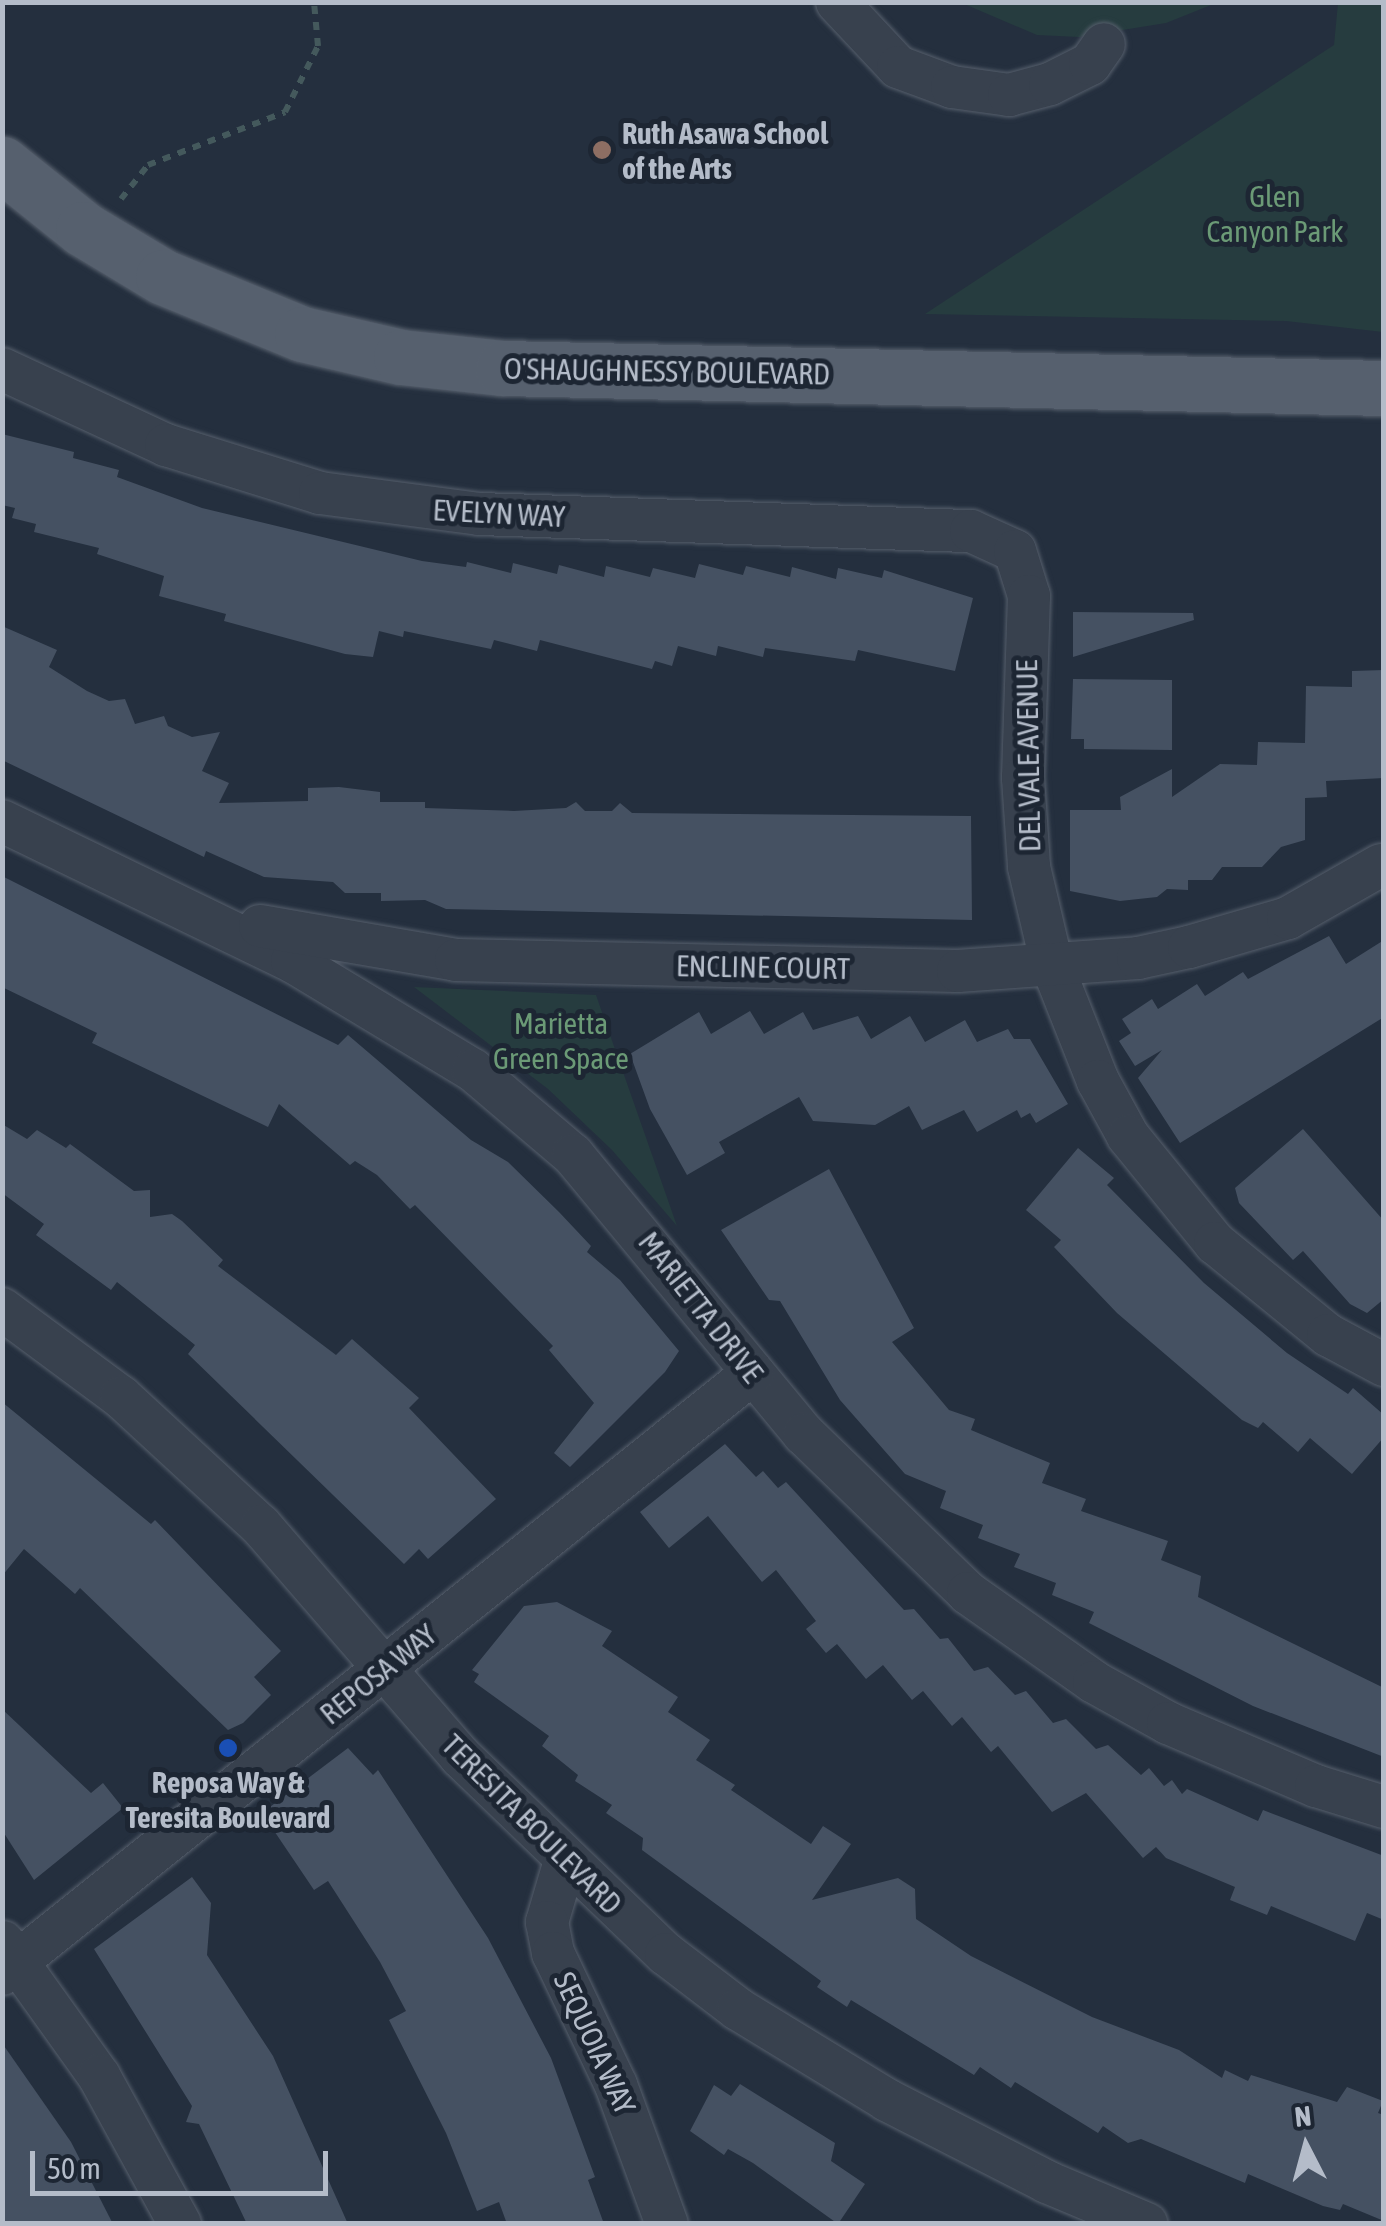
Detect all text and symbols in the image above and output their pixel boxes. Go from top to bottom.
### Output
place label: Ruth Asawa School of the Arts [622,115,828,186]
marker: Ruth Asawa School of the Arts [591,139,613,161]
park label: Glen Canyon Park [1207,178,1343,248]
street label: O'SHAUGHNESSY BOULEVARD [504,350,830,392]
street label: EVELYN WAY [432,492,566,534]
street label: DEL VALE AVENUE [1008,660,1048,852]
street label: ENCLINE COURT [676,947,850,987]
park label: Marietta Green Space [493,1005,629,1076]
street label: MARIETTA DRIVE [631,1225,771,1389]
street label: REPOSA WAY [313,1616,443,1732]
street label: TERESITA BOULEVARD [435,1727,629,1921]
marker: Reposa Way & Teresita Boulevard [217,1737,239,1759]
place label: Reposa Way & Teresita Boulevard [126,1764,330,1834]
street label: SEQUOIA WAY [547,1966,643,2120]
north arrow [1256,2096,1356,2196]
text: N [1293,2099,1313,2133]
scale bar [35,2131,332,2193]
text: 50 m [47,2151,101,2185]

